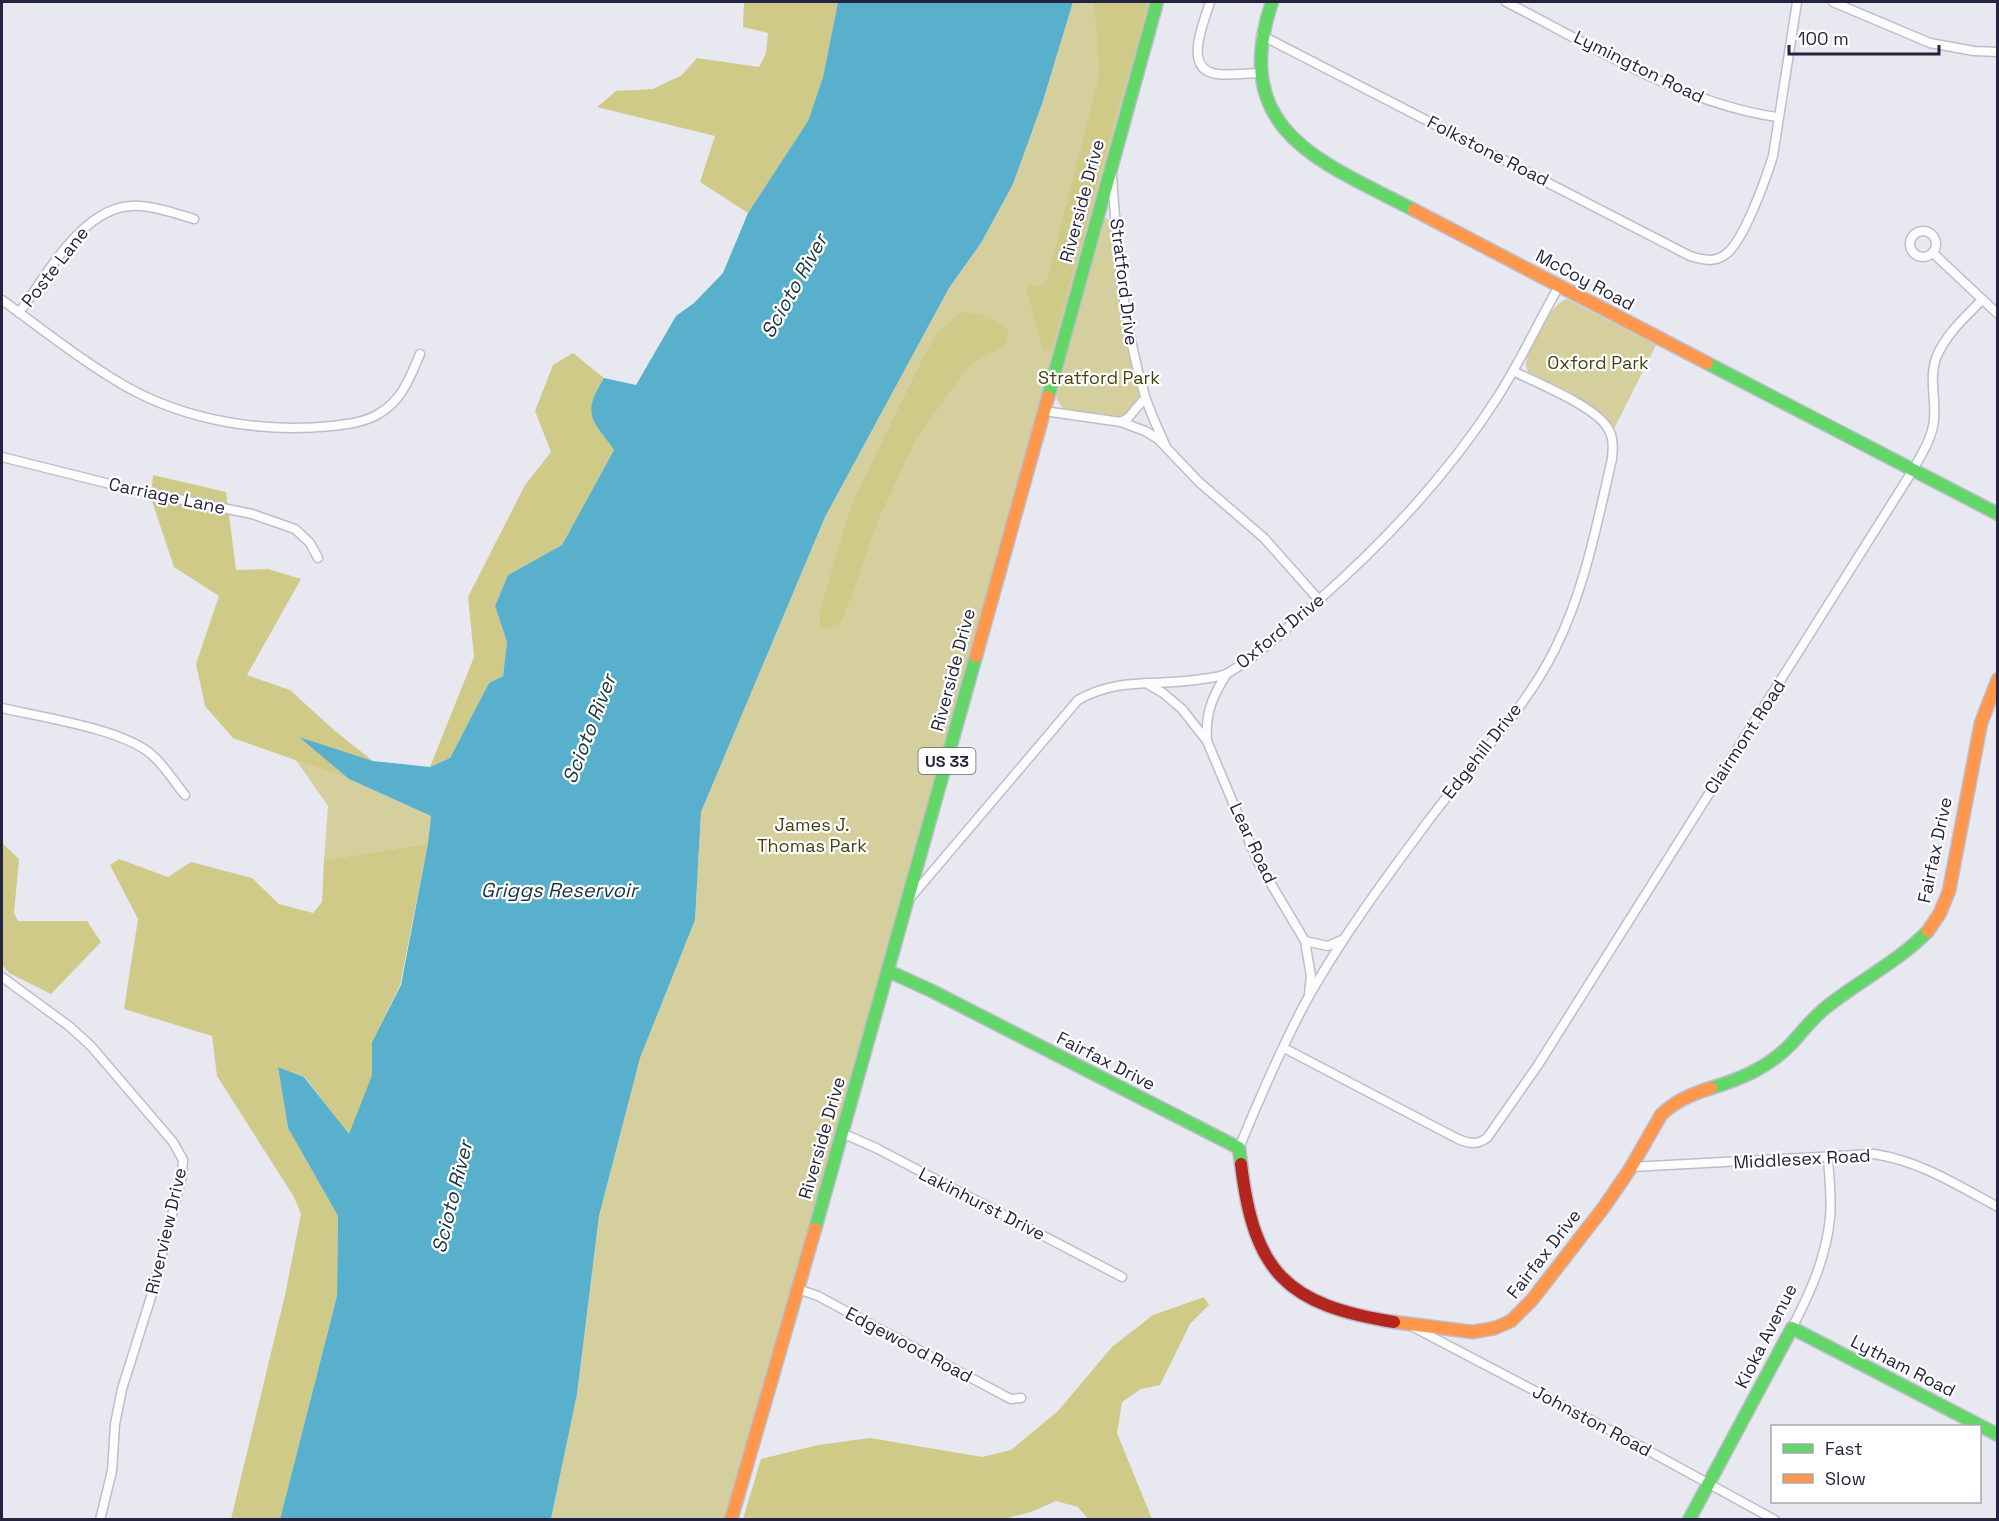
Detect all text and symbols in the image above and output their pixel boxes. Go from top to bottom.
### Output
scale bar [1789,18,1939,56]
street label: Lymington Road [1570,25,1708,108]
text: 100 m [1798,27,1849,50]
street label: Folkstone Road [1424,110,1553,191]
street label: Riverside Drive [1054,137,1109,265]
street label: Stratford Drive [1105,217,1144,347]
street label: Poste Lane [16,222,93,312]
water label: Scioto River [755,227,834,342]
street label: McCoy Road [1532,244,1639,315]
park label: Oxford Park [1547,351,1649,374]
park label: Stratford Park [1038,366,1160,389]
street label: Carriage Lane [107,472,228,519]
street label: Oxford Drive [1231,588,1329,673]
street label: Riverside Drive [925,606,980,734]
water label: Scioto River [556,669,623,787]
street label: Clairmont Road [1699,675,1790,798]
street label: Edgehill Drive [1437,698,1526,803]
road number: US 33 [918,748,976,774]
street label: Fairfax Drive [1912,795,1957,905]
street label: Lear Road [1225,799,1282,887]
park label: James J. Thomas Park [757,813,867,857]
water label: Griggs Reservoir [481,877,640,903]
street label: Fairfax Drive [1053,1026,1159,1095]
street label: Riverside Drive [793,1074,850,1202]
water label: Scioto River [426,1136,479,1256]
street label: Middlesex Road [1733,1143,1871,1174]
street label: Lakinhurst Drive [915,1162,1049,1245]
street label: Riverview Drive [140,1165,191,1296]
street label: Fairfax Drive [1501,1204,1586,1303]
street label: Kioka Avenue [1729,1280,1802,1392]
street label: Edgewood Road [842,1301,977,1388]
street label: Lytham Road [1847,1329,1960,1402]
street label: Johnston Road [1529,1380,1656,1462]
legend [1771,1425,1981,1503]
text: Fast [1825,1437,1862,1460]
text: Slow [1825,1467,1866,1490]

